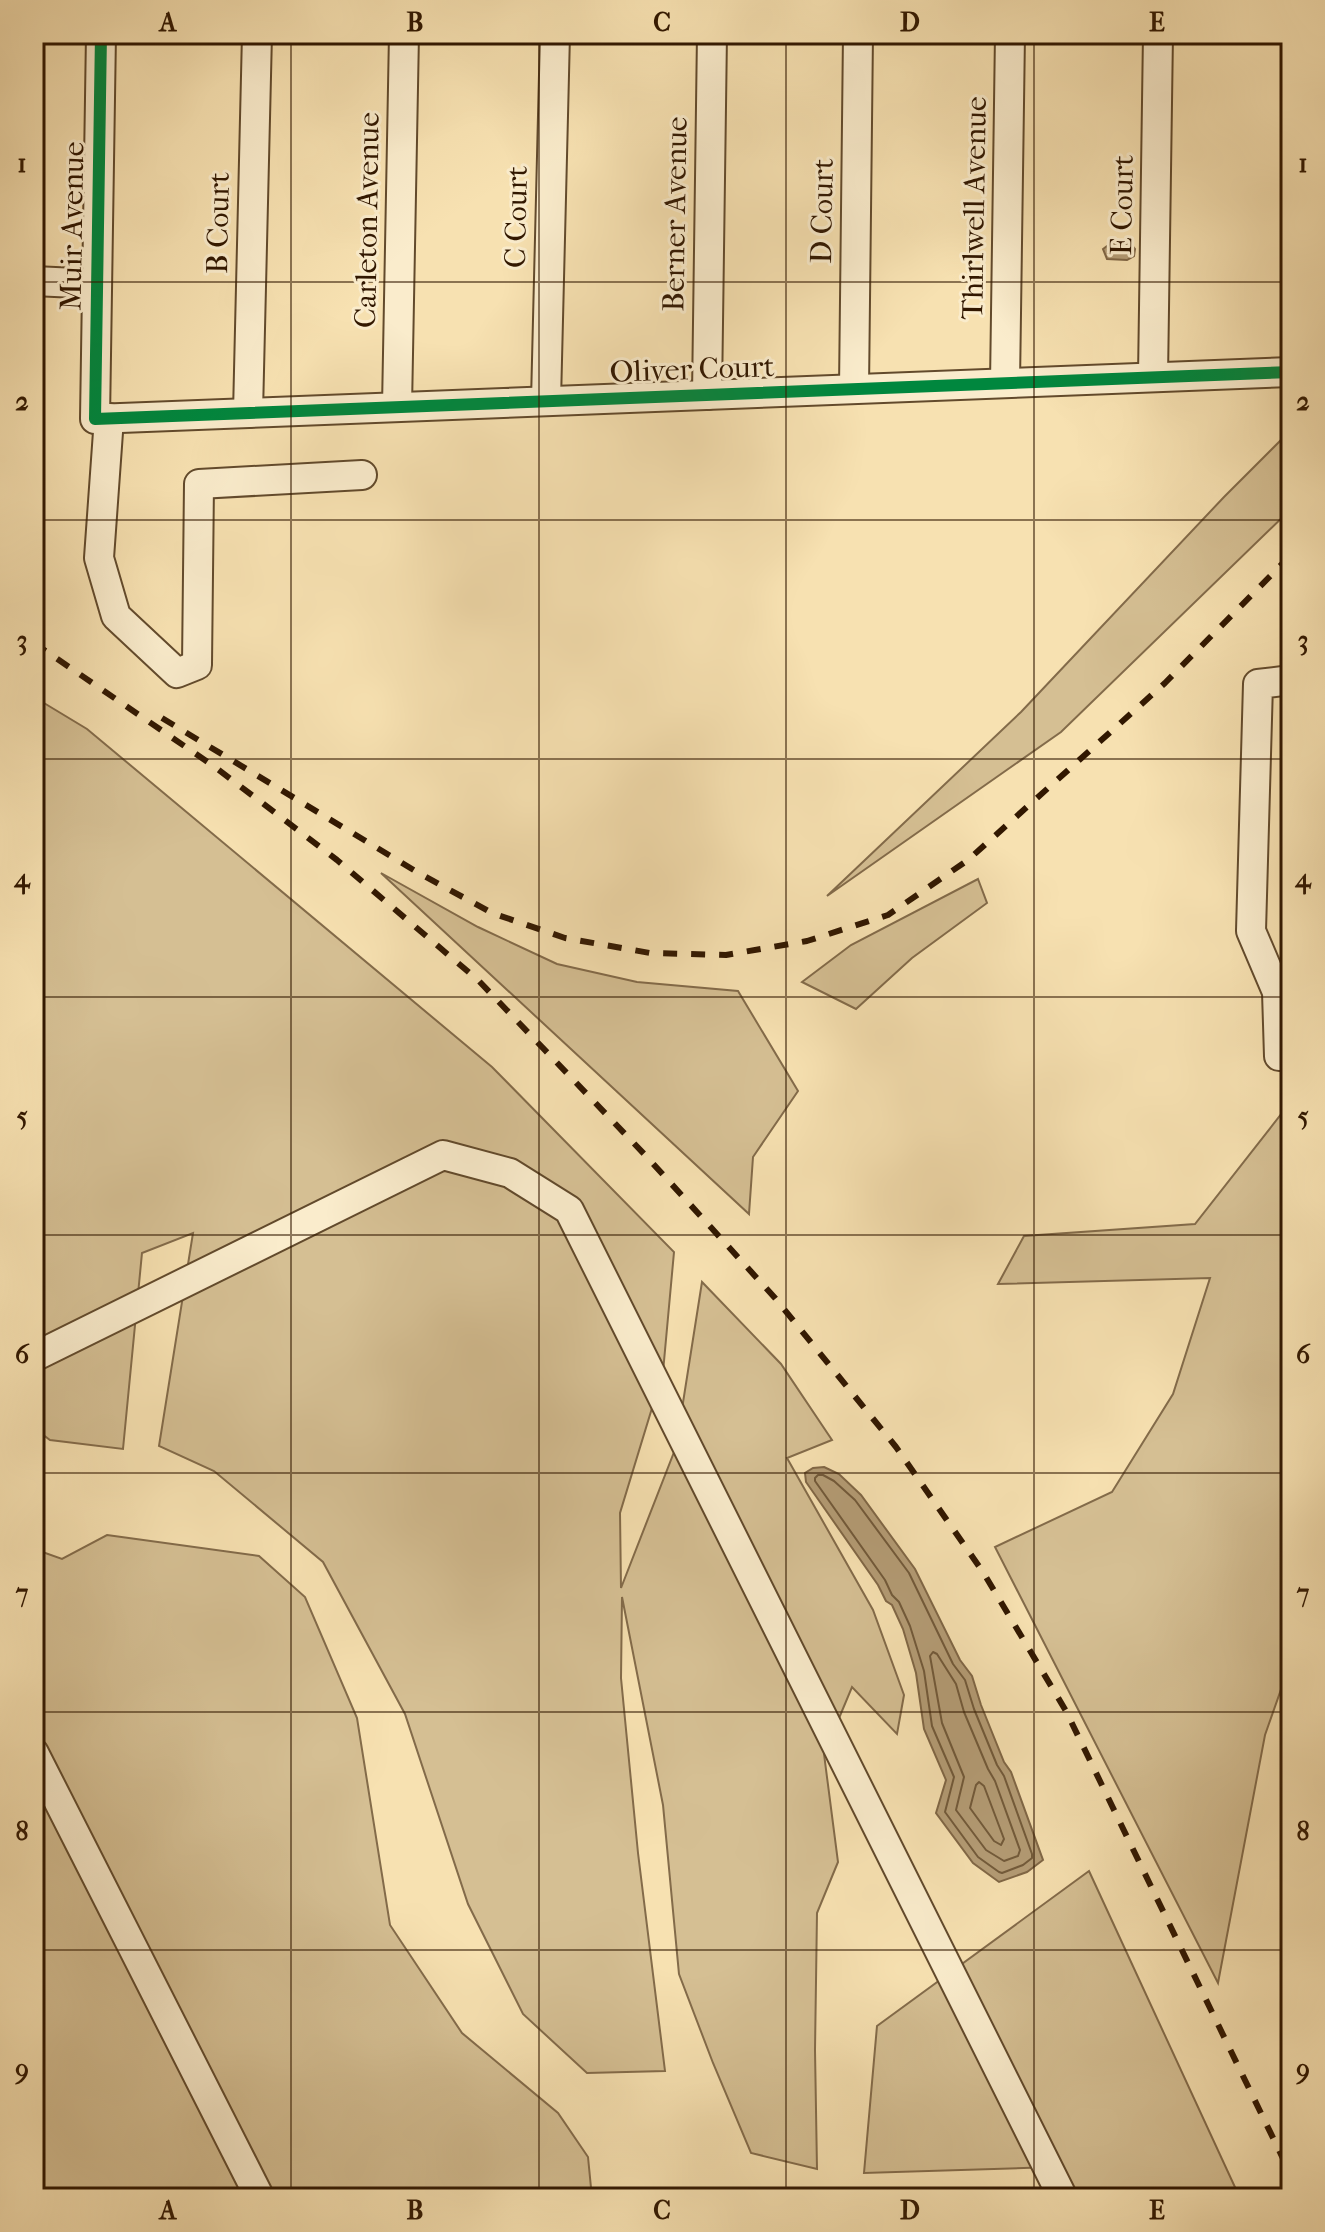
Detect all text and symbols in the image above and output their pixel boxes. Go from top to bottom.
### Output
text: A [158,7,178,38]
text: B [407,7,424,38]
text: C [653,7,671,38]
text: D [900,7,920,38]
text: E [1149,7,1165,38]
street label: Thirlwell Avenue [955,96,994,320]
street label: Carleton Avenue [348,112,387,328]
street label: Berner Avenue [656,116,695,312]
street label: Muir Avenue [54,141,91,311]
text: 1 [17,148,27,179]
text: 1 [1298,148,1308,179]
street label: E Court [1104,154,1141,256]
street label: D Court [804,158,841,264]
street label: C Court [498,165,535,269]
street label: B Court [200,172,237,274]
street label: Oliver Court [609,349,775,390]
text: 2 [15,386,29,417]
text: 2 [1296,386,1310,417]
text: 3 [17,625,27,656]
text: 3 [1298,625,1308,656]
text: 4 [13,863,31,895]
text: 4 [1294,863,1312,895]
text: 5 [16,1101,28,1132]
text: 5 [1297,1101,1309,1132]
text: 6 [15,1339,30,1370]
text: 6 [1296,1339,1311,1370]
text: 7 [15,1578,29,1609]
text: 7 [1296,1578,1310,1609]
text: 8 [15,1816,29,1847]
text: 8 [1296,1816,1310,1847]
text: 9 [14,2054,29,2085]
text: 9 [1295,2054,1310,2085]
text: A [158,2195,178,2226]
text: B [407,2195,424,2226]
text: C [653,2195,671,2226]
text: D [900,2195,920,2226]
text: E [1149,2195,1165,2226]

